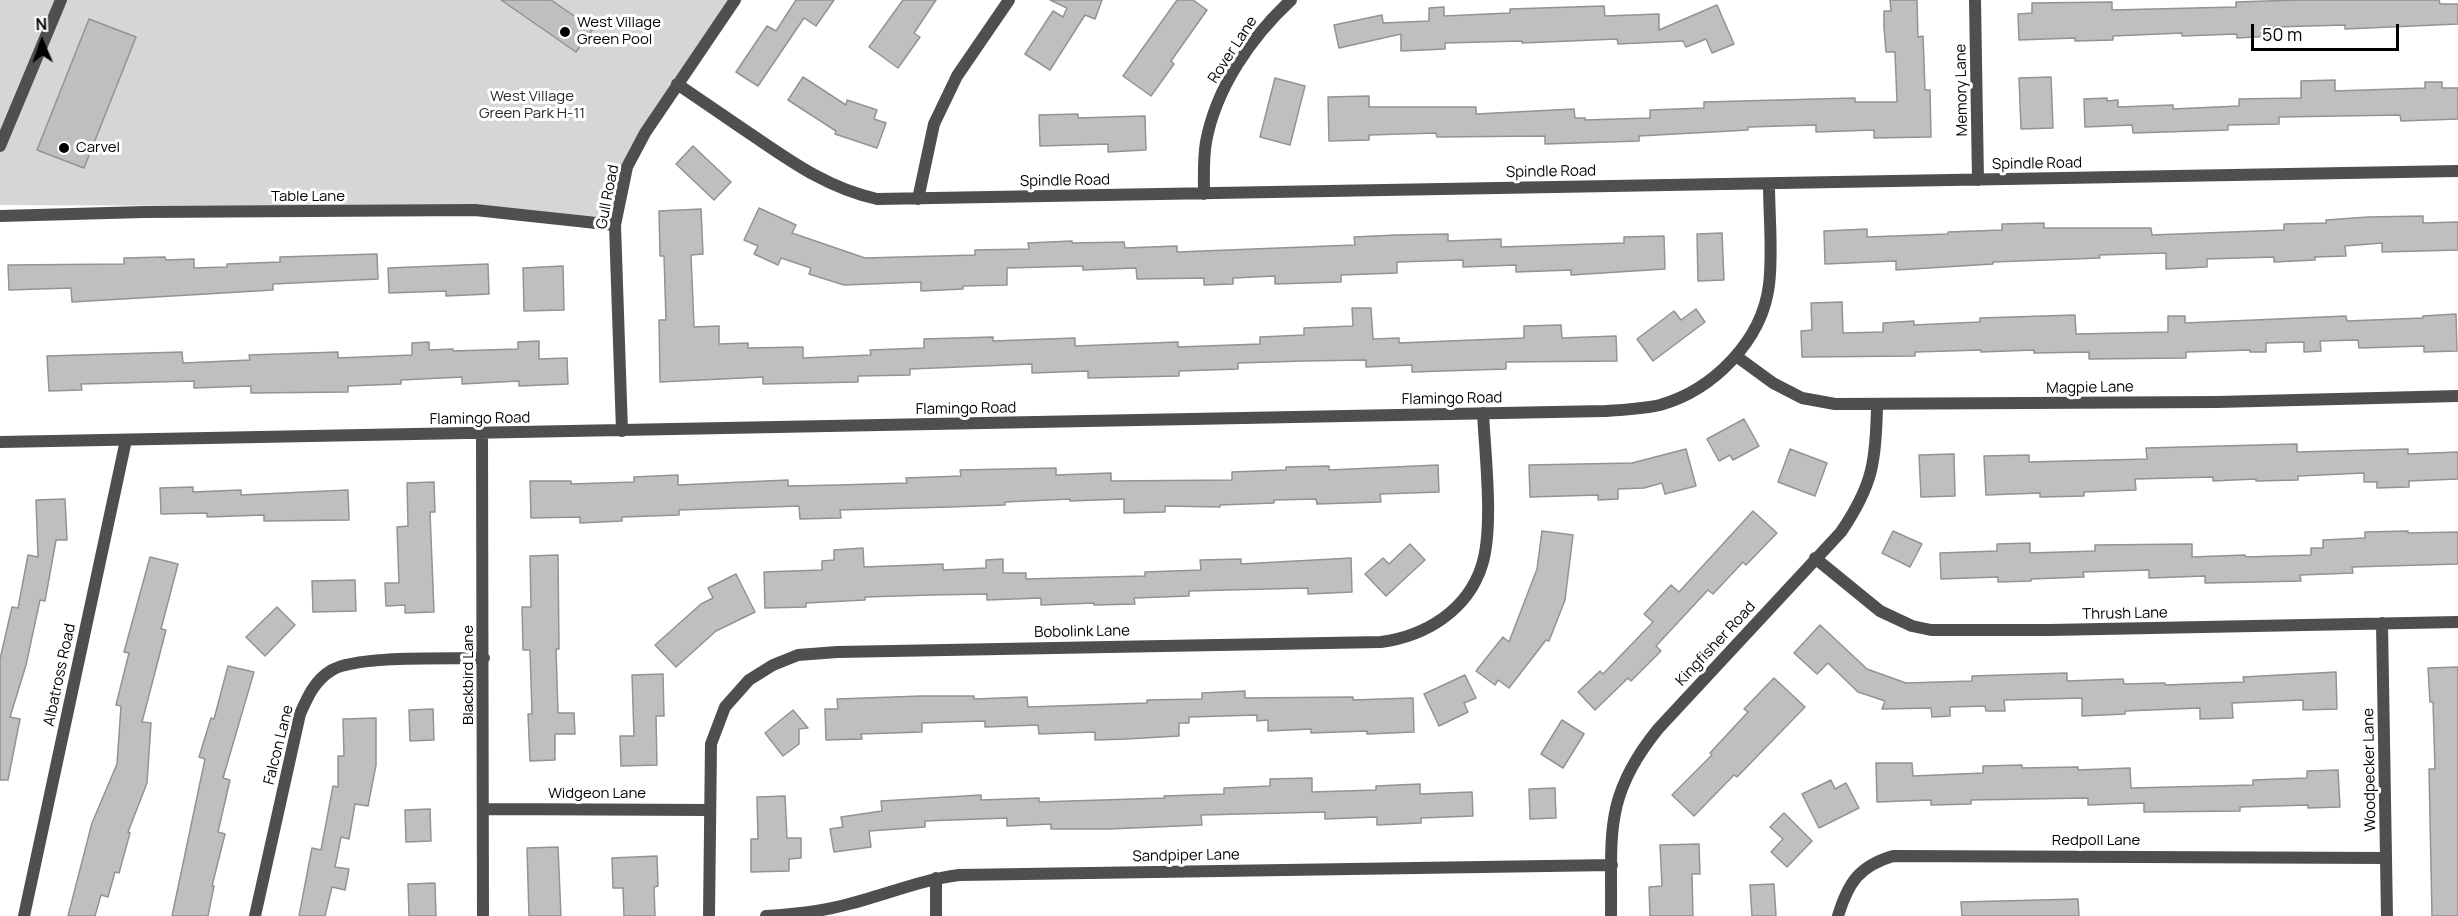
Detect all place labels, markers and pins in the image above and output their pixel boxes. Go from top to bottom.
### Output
place label: West Village Green Pool [577,14,661,49]
marker: West Village Green Pool [558,25,572,39]
place label: Carvel [76,139,120,157]
marker: Carvel [57,141,71,155]

